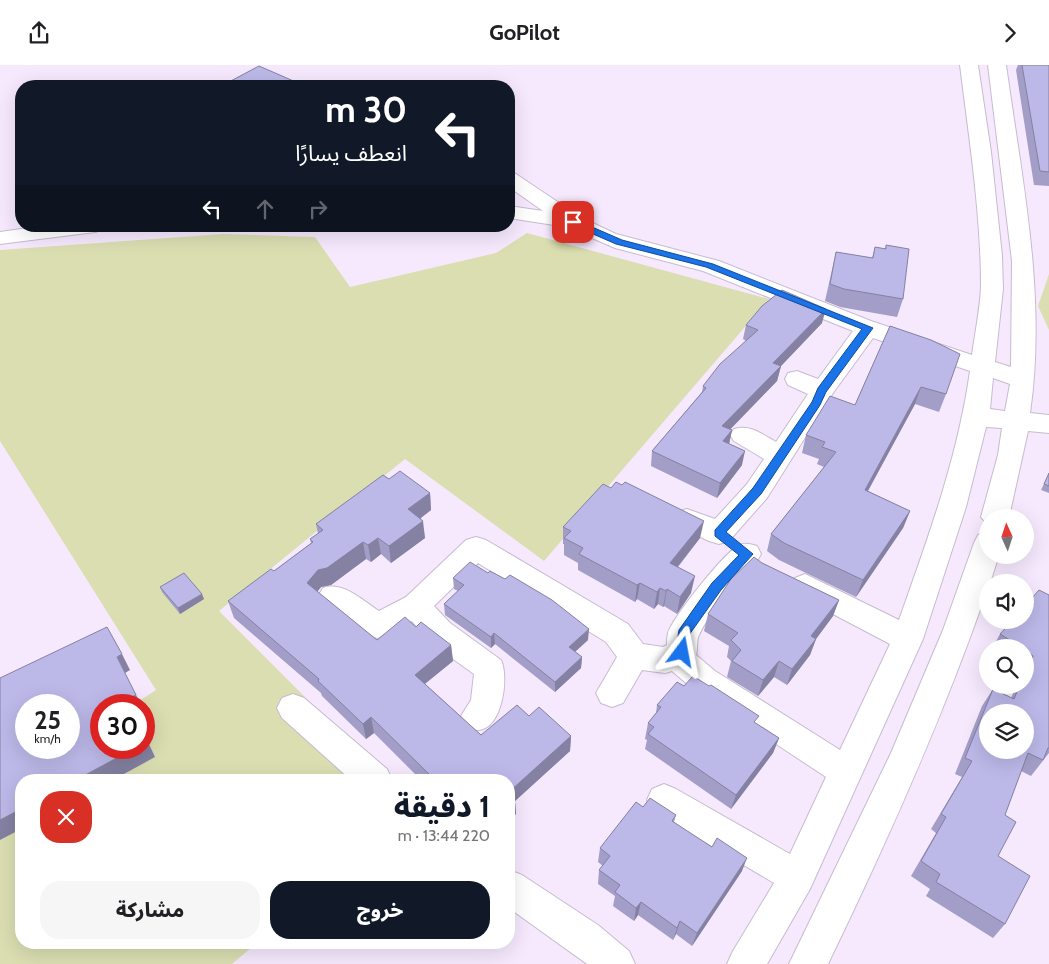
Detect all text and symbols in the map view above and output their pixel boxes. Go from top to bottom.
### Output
icon: share [25,19,53,47]
text: GoPilot [489,19,560,46]
icon: forward [996,19,1024,47]
text: 30 m [325,88,407,131]
icon: left [425,100,490,165]
text: انعطف يسارًا [295,140,407,167]
icon: left [198,195,226,223]
icon: ahead [251,195,279,223]
icon: right [304,195,332,223]
pin [552,201,594,243]
icon: arrive [559,208,587,236]
north arrow [979,509,1034,564]
map controls [979,509,1034,759]
button: sound [979,574,1034,629]
position arrow [655,625,707,677]
button: search [979,639,1034,694]
speed limit sign: 30 [90,694,155,759]
button: layers [979,704,1034,759]
text: 25 [34,705,61,735]
text: km/h [34,731,61,746]
text: 1 دقيقة [394,788,490,825]
button: close [40,791,92,843]
text: 220 m · 13:44 [398,826,490,845]
button: مشاركة [40,881,260,939]
button: خروج [270,881,490,939]

